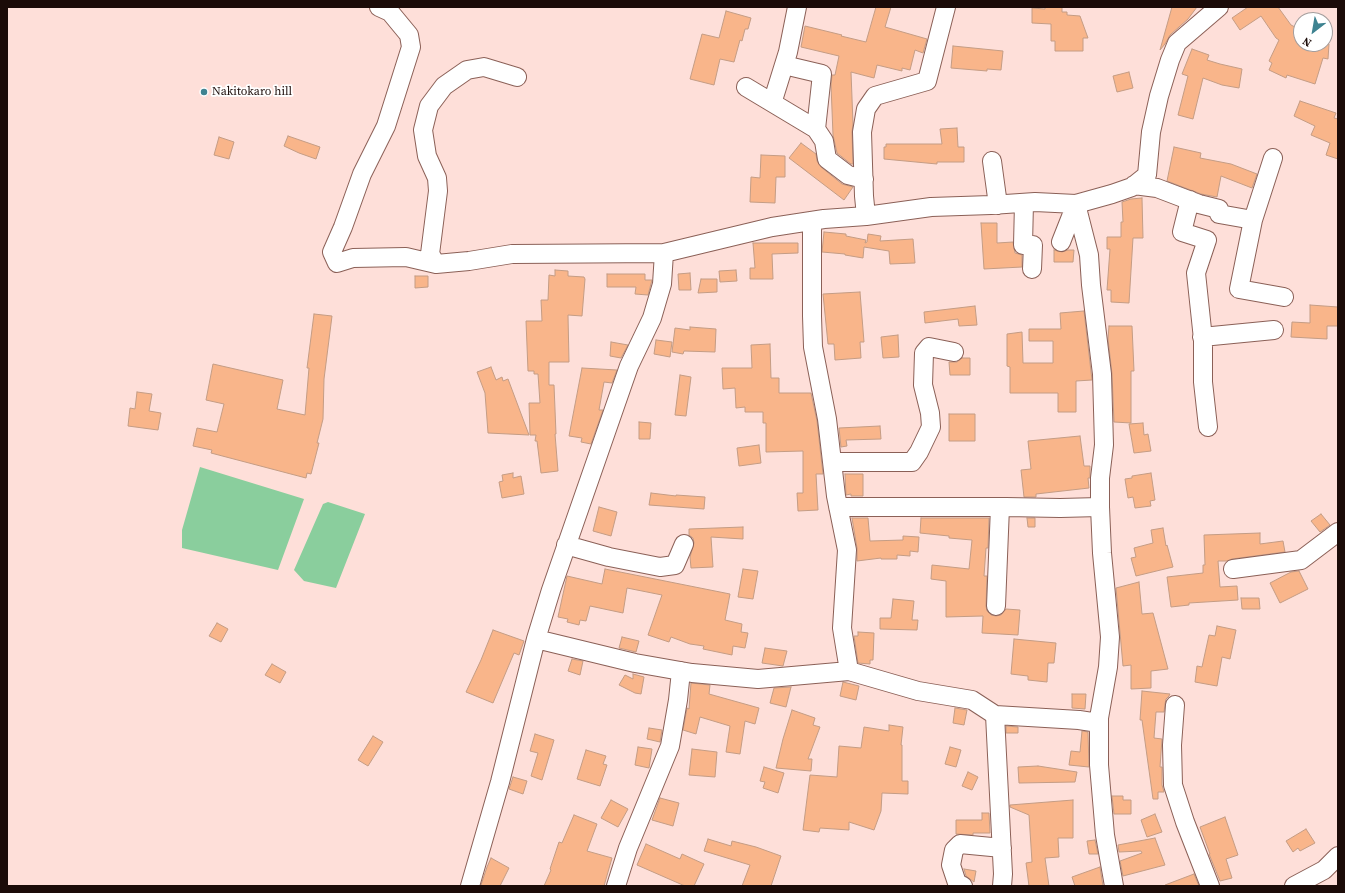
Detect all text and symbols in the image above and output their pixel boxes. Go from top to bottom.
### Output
north arrow [1293,12,1333,52]
text: N [1300,33,1314,50]
place label: Nakitokaro hill [212,85,292,99]
marker: Nakitokaro hill [199,87,209,97]

